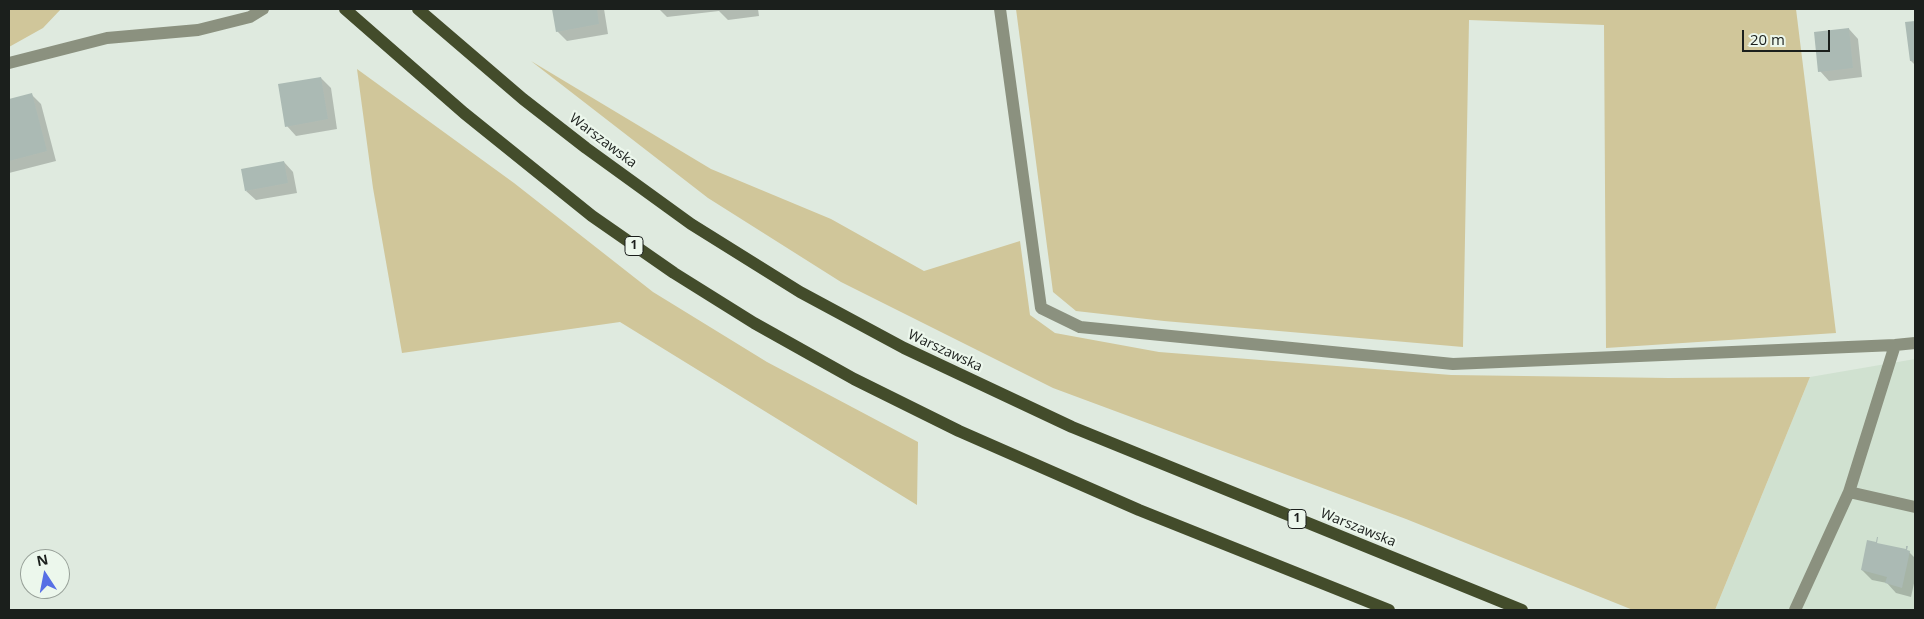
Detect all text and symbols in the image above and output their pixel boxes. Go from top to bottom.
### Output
scale bar [1744,20,1832,52]
text: 20 m [1750,29,1785,49]
street label: Warszawska [566,110,640,172]
road number: 1 [625,237,643,256]
street label: Warszawska [905,326,985,376]
street label: Warszawska [1318,505,1398,551]
road number: 1 [1288,509,1306,528]
north arrow [20,549,70,599]
text: N [35,549,50,570]

